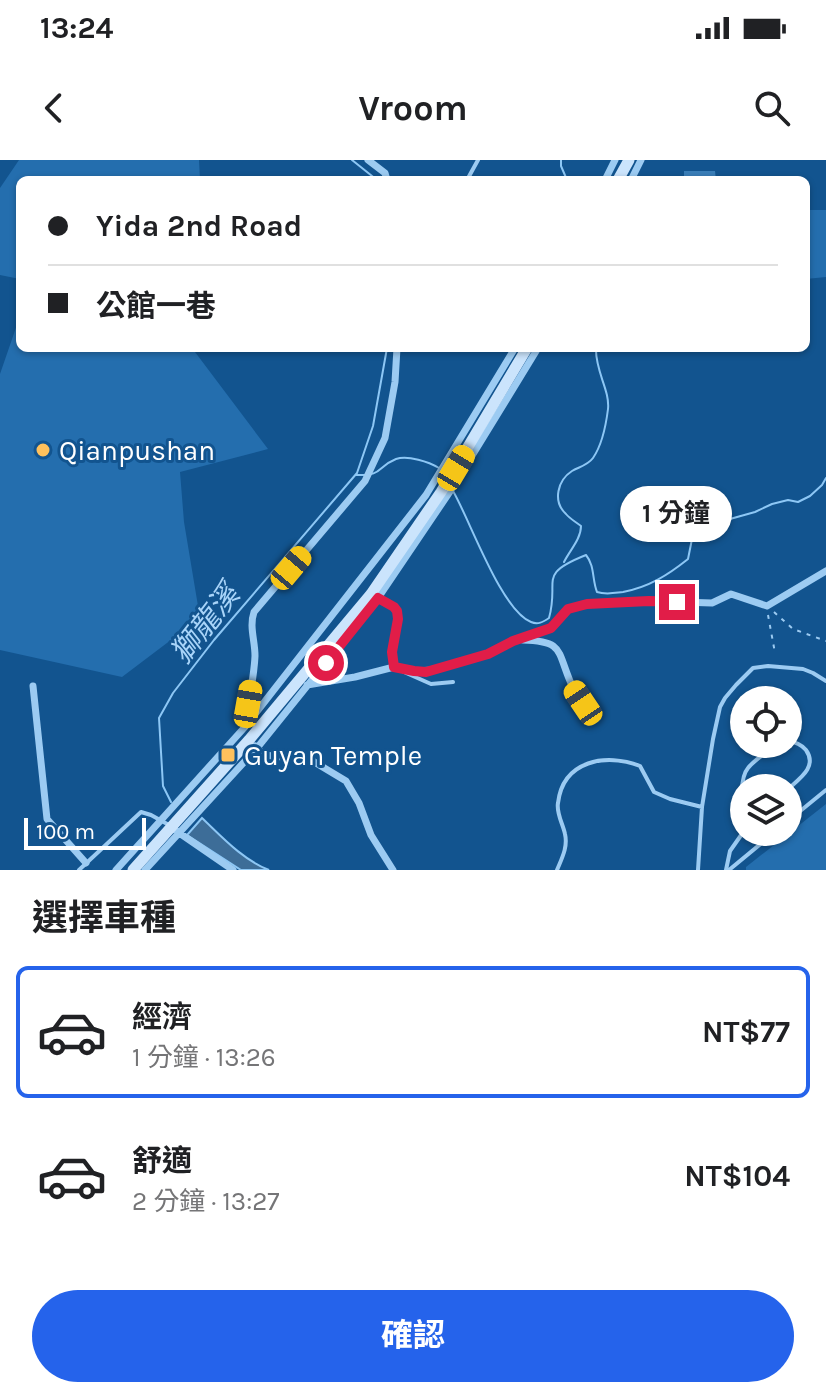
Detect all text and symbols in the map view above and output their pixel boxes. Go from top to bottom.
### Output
text: 13:24 [40,10,113,46]
icon: back [32,86,76,130]
icon: search [750,86,794,130]
text: Vroom [358,87,468,129]
text: Yida 2nd Road [96,208,302,244]
text: 公館一巷 [96,288,216,324]
place label: Qianpushan [59,434,215,467]
marker: Qianpushan [34,441,52,459]
car [433,441,479,495]
callout: 1 分鐘 [621,486,733,542]
text: 1 分鐘 [642,498,710,529]
car [266,542,316,594]
water label: 獅龍溪 [163,574,249,671]
route end [659,584,695,620]
route start [308,645,344,681]
car [560,676,606,730]
car [232,678,264,730]
map controls [730,686,802,846]
button: locate [730,686,802,758]
place label: Guyan Temple [244,739,422,772]
marker: Guyan Temple [219,746,237,764]
button: layers [730,774,802,846]
scale bar [24,814,146,850]
text: 100 m [36,819,95,845]
text: 選擇車種 [32,897,176,939]
icon: car [36,996,108,1068]
text: 經濟 [132,999,192,1035]
text: NT$77 [702,1014,790,1050]
text: 1 分鐘 · 13:26 [132,1042,276,1073]
icon: car [36,1140,108,1212]
text: 舒適 [132,1143,192,1179]
text: NT$104 [684,1158,790,1194]
text: 2 分鐘 · 13:27 [132,1186,279,1217]
button: 確認 [32,1290,794,1382]

